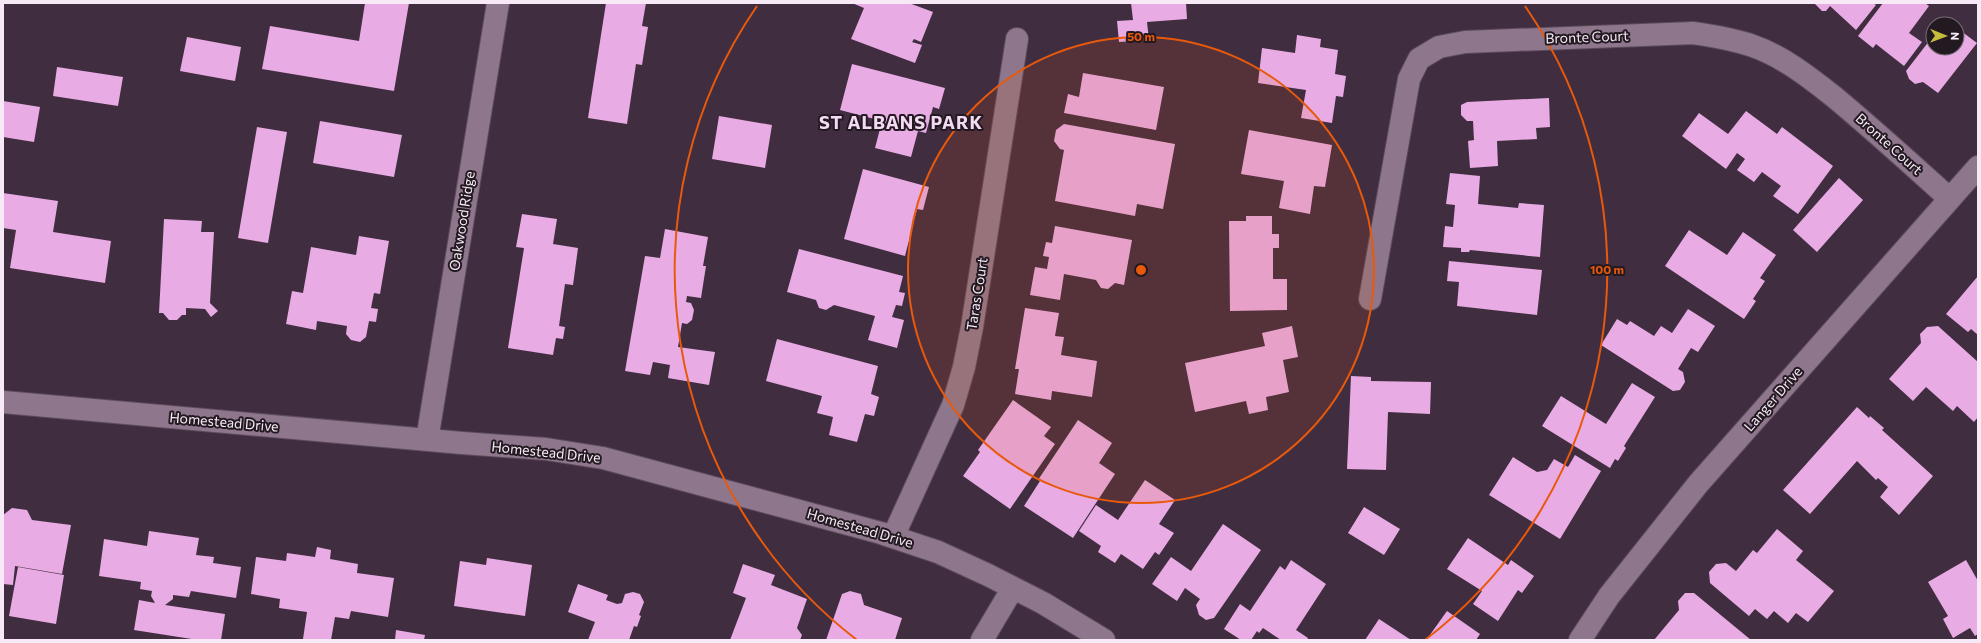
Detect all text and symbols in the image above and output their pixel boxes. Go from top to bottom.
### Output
north arrow [1925,16,1965,56]
street label: Bronte Court [1545,27,1629,46]
text: 50 m [1127,29,1155,43]
text: N [1949,32,1962,40]
street label: Bronte Court [1853,109,1926,178]
district label: ST ALBANS PARK [819,111,983,133]
street label: Oakwood Ridge [445,170,478,272]
street label: Taras Court [962,256,991,332]
text: 100 m [1590,262,1624,276]
centre of rings [1134,263,1148,277]
street label: Langer Drive [1740,363,1805,435]
street label: Homestead Drive [169,408,279,435]
street label: Homestead Drive [491,437,602,466]
street label: Homestead Drive [805,504,915,551]

